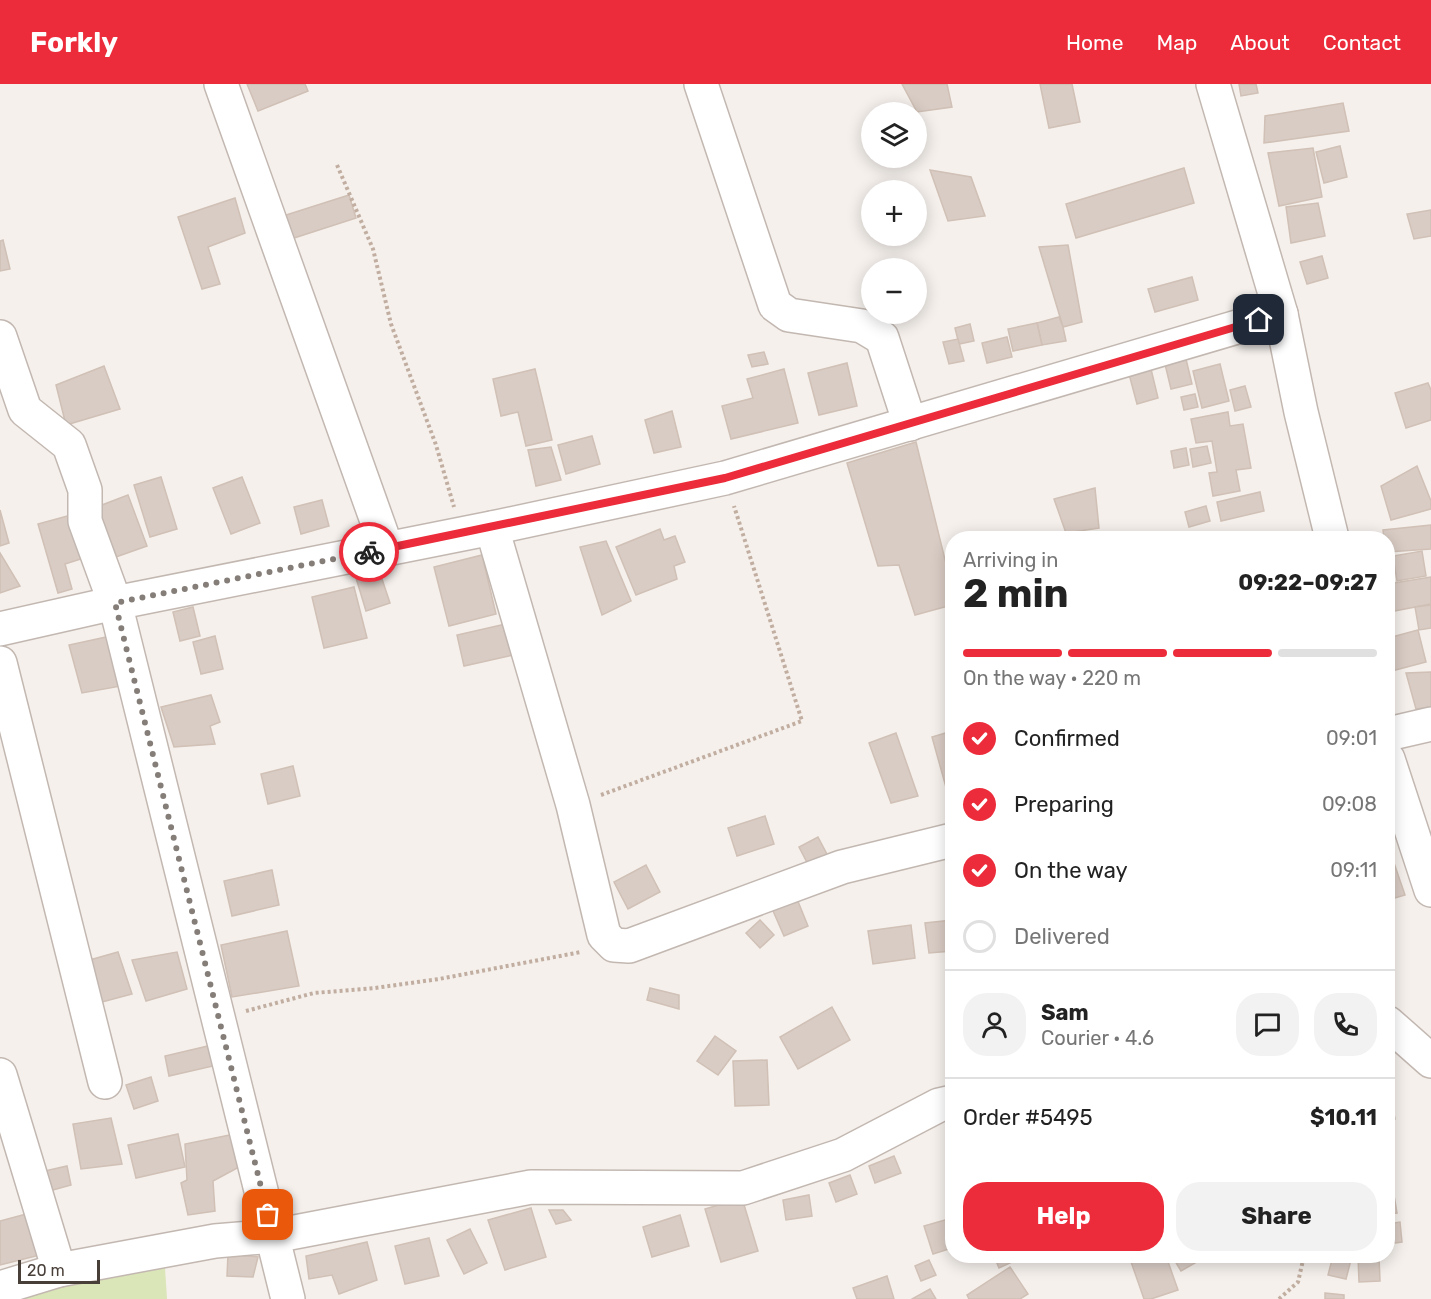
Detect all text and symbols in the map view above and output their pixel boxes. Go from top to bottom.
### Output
text: Forkly [30,26,118,59]
text: Home [1066,30,1123,55]
text: Map [1156,30,1197,55]
text: About [1230,30,1290,55]
text: Contact [1323,30,1401,55]
map controls [861,102,927,324]
button: layers [861,102,927,168]
button: + [861,180,927,246]
button: − [861,258,927,324]
pin [1233,294,1284,345]
icon: home [1242,303,1275,336]
courier [339,522,399,582]
icon: bike [353,536,386,569]
text: Arriving in [963,548,1058,572]
text: 09:22–09:27 [1238,569,1377,596]
text: 2 min [963,571,1069,617]
text: On the way · 220 m [963,666,1141,690]
icon: check [963,722,996,755]
text: Confirmed [1014,725,1120,752]
text: 09:01 [1326,726,1377,750]
icon: check [963,788,996,821]
text: Preparing [1014,791,1114,818]
text: 09:08 [1322,792,1377,816]
icon: check [963,854,996,887]
text: On the way [1014,857,1128,884]
text: 09:11 [1330,858,1377,882]
text: Delivered [1014,923,1110,950]
button: person [963,993,1026,1056]
button: chat [1236,993,1299,1056]
button: phone [1314,993,1377,1056]
text: Sam [1041,999,1089,1026]
text: Courier · 4.6 [1041,1026,1154,1050]
text: Order #5495 [963,1104,1093,1131]
text: $10.11 [1310,1104,1377,1131]
button: Help [963,1182,1164,1251]
button: Share [1176,1182,1377,1251]
pin [242,1189,293,1240]
icon: bag [251,1198,284,1231]
scale bar [18,1257,100,1284]
text: 20 m [27,1261,65,1280]

